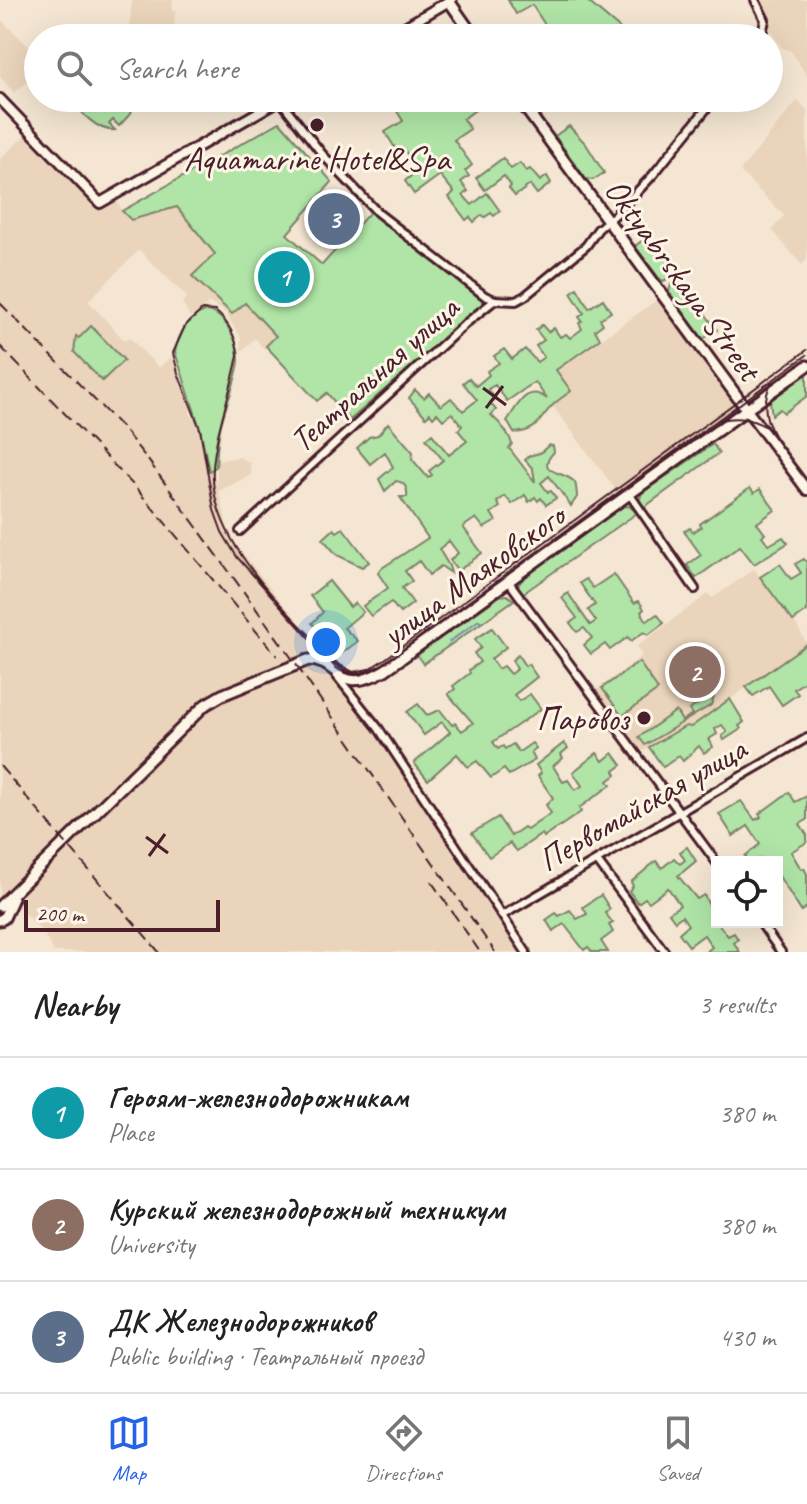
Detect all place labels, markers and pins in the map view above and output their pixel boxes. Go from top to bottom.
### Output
marker: Aquamarine Hotel&Spa [308,116,326,134]
place label: Aquamarine Hotel&Spa [184,137,452,180]
pin: 3 [308,189,360,249]
pin: 1 [258,247,310,307]
pin: 2 [669,642,721,702]
place label: Паровоз [536,697,630,740]
marker: Паровоз [635,709,653,727]

